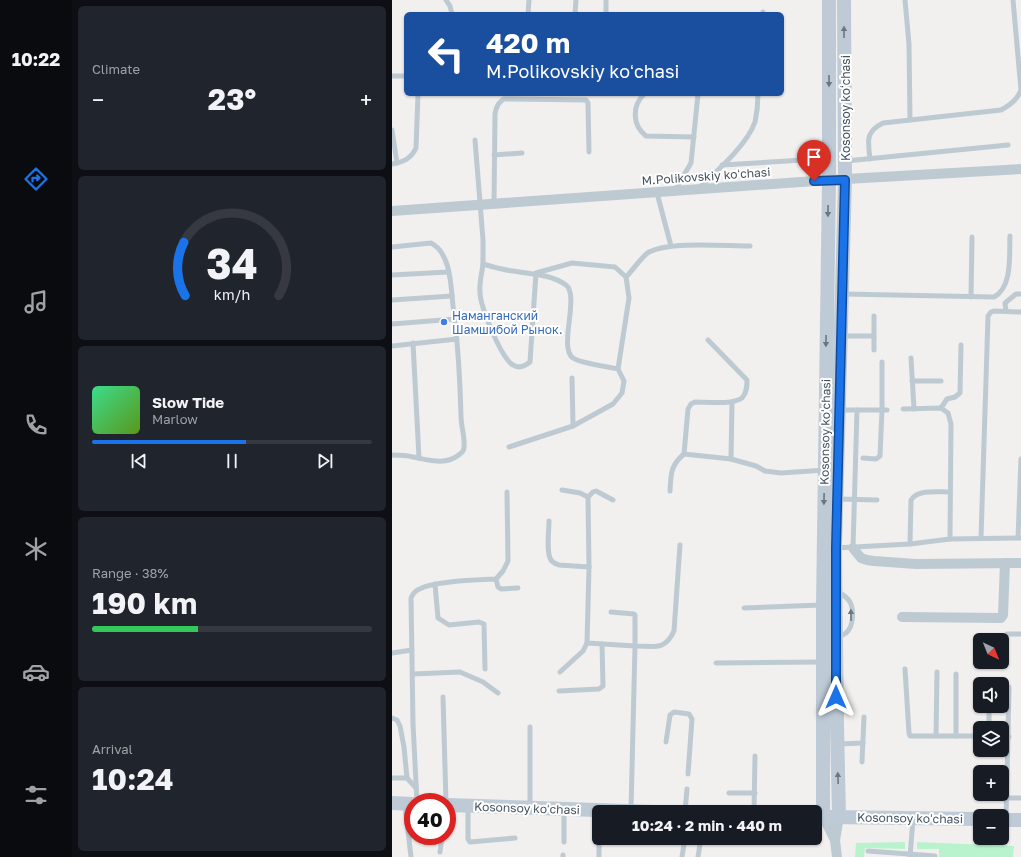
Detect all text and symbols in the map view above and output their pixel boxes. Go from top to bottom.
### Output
one-way arrow [841,25,847,38]
text: 420 m [486,26,570,59]
icon: left [420,28,472,80]
text: 10:22 [12,48,60,70]
street label: Kosonsoy koʻchasi [838,55,853,161]
text: M.Polikovskiy koʻchasi [486,60,679,82]
text: Climate [92,61,140,77]
one-way arrow [826,75,832,88]
text: 23° [208,81,256,117]
text: − [92,86,104,113]
text: + [360,86,372,113]
pin [797,140,831,181]
icon: arrive [803,146,825,168]
street label: M.Polikovskiy koʻchasi [641,164,771,188]
icon: directions [22,165,50,193]
one-way arrow [825,205,831,218]
text: 34 [206,238,258,288]
text: km/h [214,286,250,303]
icon: music [22,288,50,316]
place label: Наманганский Шамшибой Рынок. [452,308,563,337]
marker: Наманганский Шамшибой Рынок. [439,317,449,327]
one-way arrow [823,335,829,348]
street label: Kosonsoy koʻchasi [817,379,833,485]
text: Slow Tide [152,393,224,411]
icon: phone [22,411,50,439]
text: Marlow [152,411,198,427]
icon: previous [128,450,150,472]
icon: pause [221,450,243,472]
icon: next [314,450,336,472]
one-way arrow [821,493,827,506]
icon: climate [22,535,50,563]
text: Range · 38% [92,565,168,581]
text: 190 km [92,585,197,621]
one-way arrow [848,609,855,621]
north arrow [973,633,1009,669]
map controls [973,633,1009,845]
icon: car [22,658,50,686]
position arrow [815,676,857,718]
button: sound [973,677,1009,713]
button: layers [973,721,1009,757]
text: Arrival [92,741,133,757]
text: 10:24 [92,761,174,797]
button: + [973,765,1009,801]
one-way arrow [835,771,841,784]
icon: filters [22,781,50,809]
speed limit sign: 40 [404,793,456,845]
street label: Kosonsoy koʻchasi [474,799,580,817]
button: − [973,809,1009,845]
street label: Kosonsoy koʻchasi [857,810,963,826]
text: 10:24 · 2 min · 440 m [632,816,782,834]

